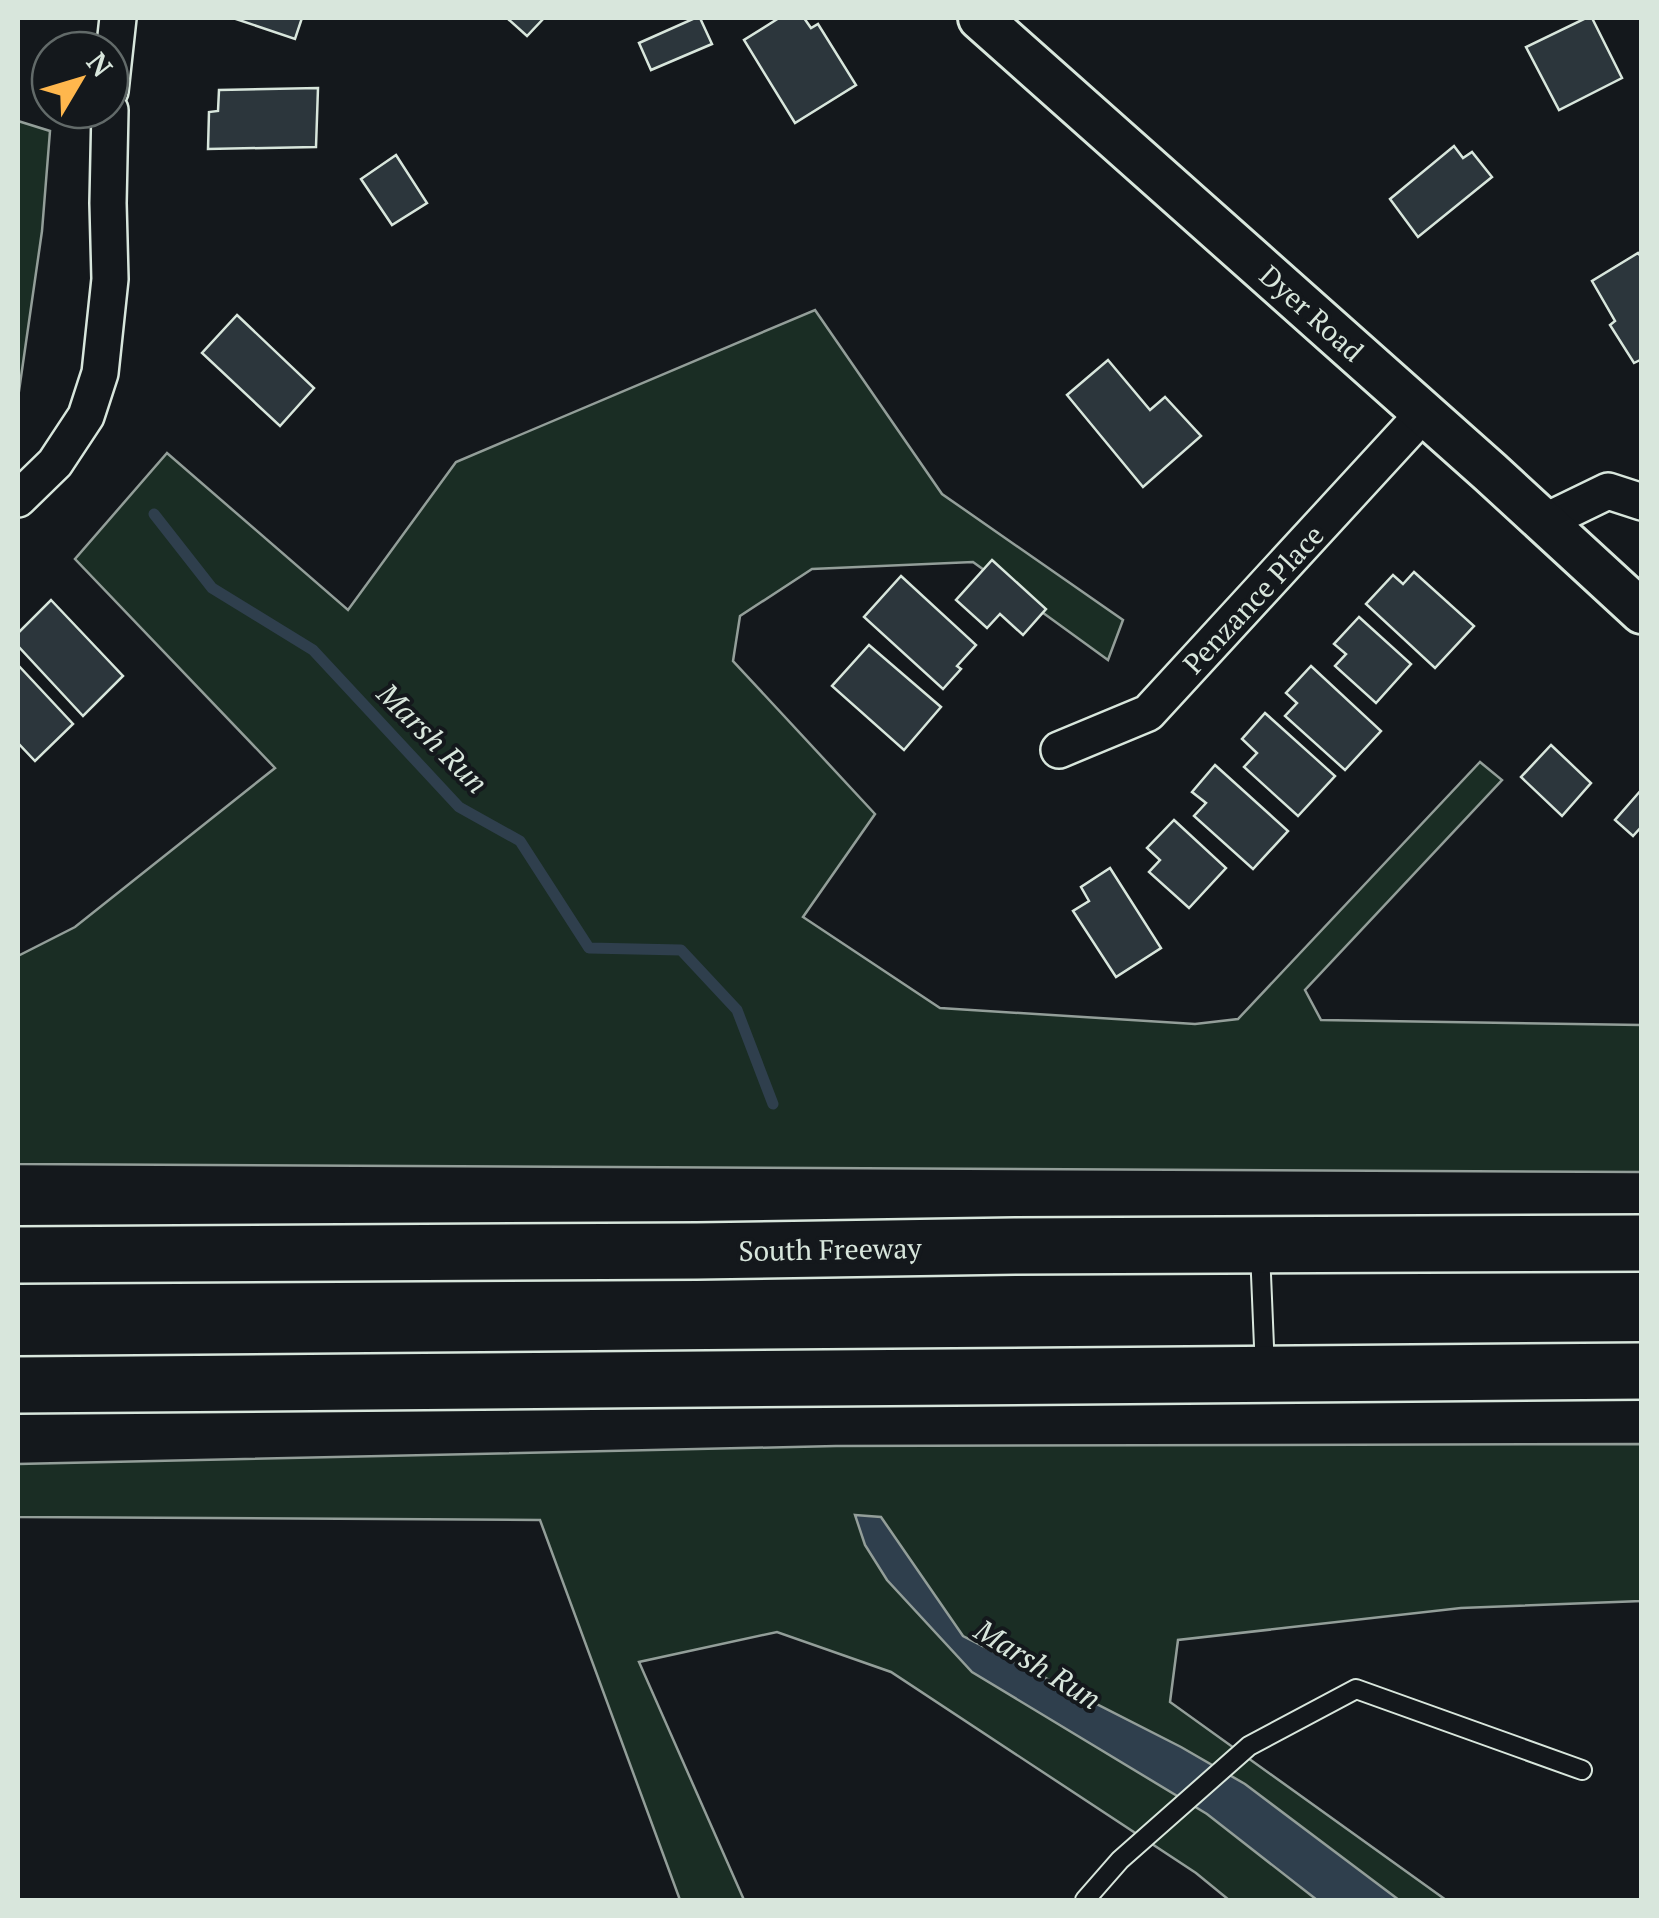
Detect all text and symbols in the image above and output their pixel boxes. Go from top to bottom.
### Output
north arrow [30,30,130,130]
text: N [79,45,121,84]
street label: Dyer Road [1252,257,1372,369]
street label: Penzance Place [1175,517,1331,681]
water label: Marsh Run [368,673,497,802]
street label: South Freeway [738,1229,923,1269]
water label: Marsh Run [967,1609,1108,1718]

